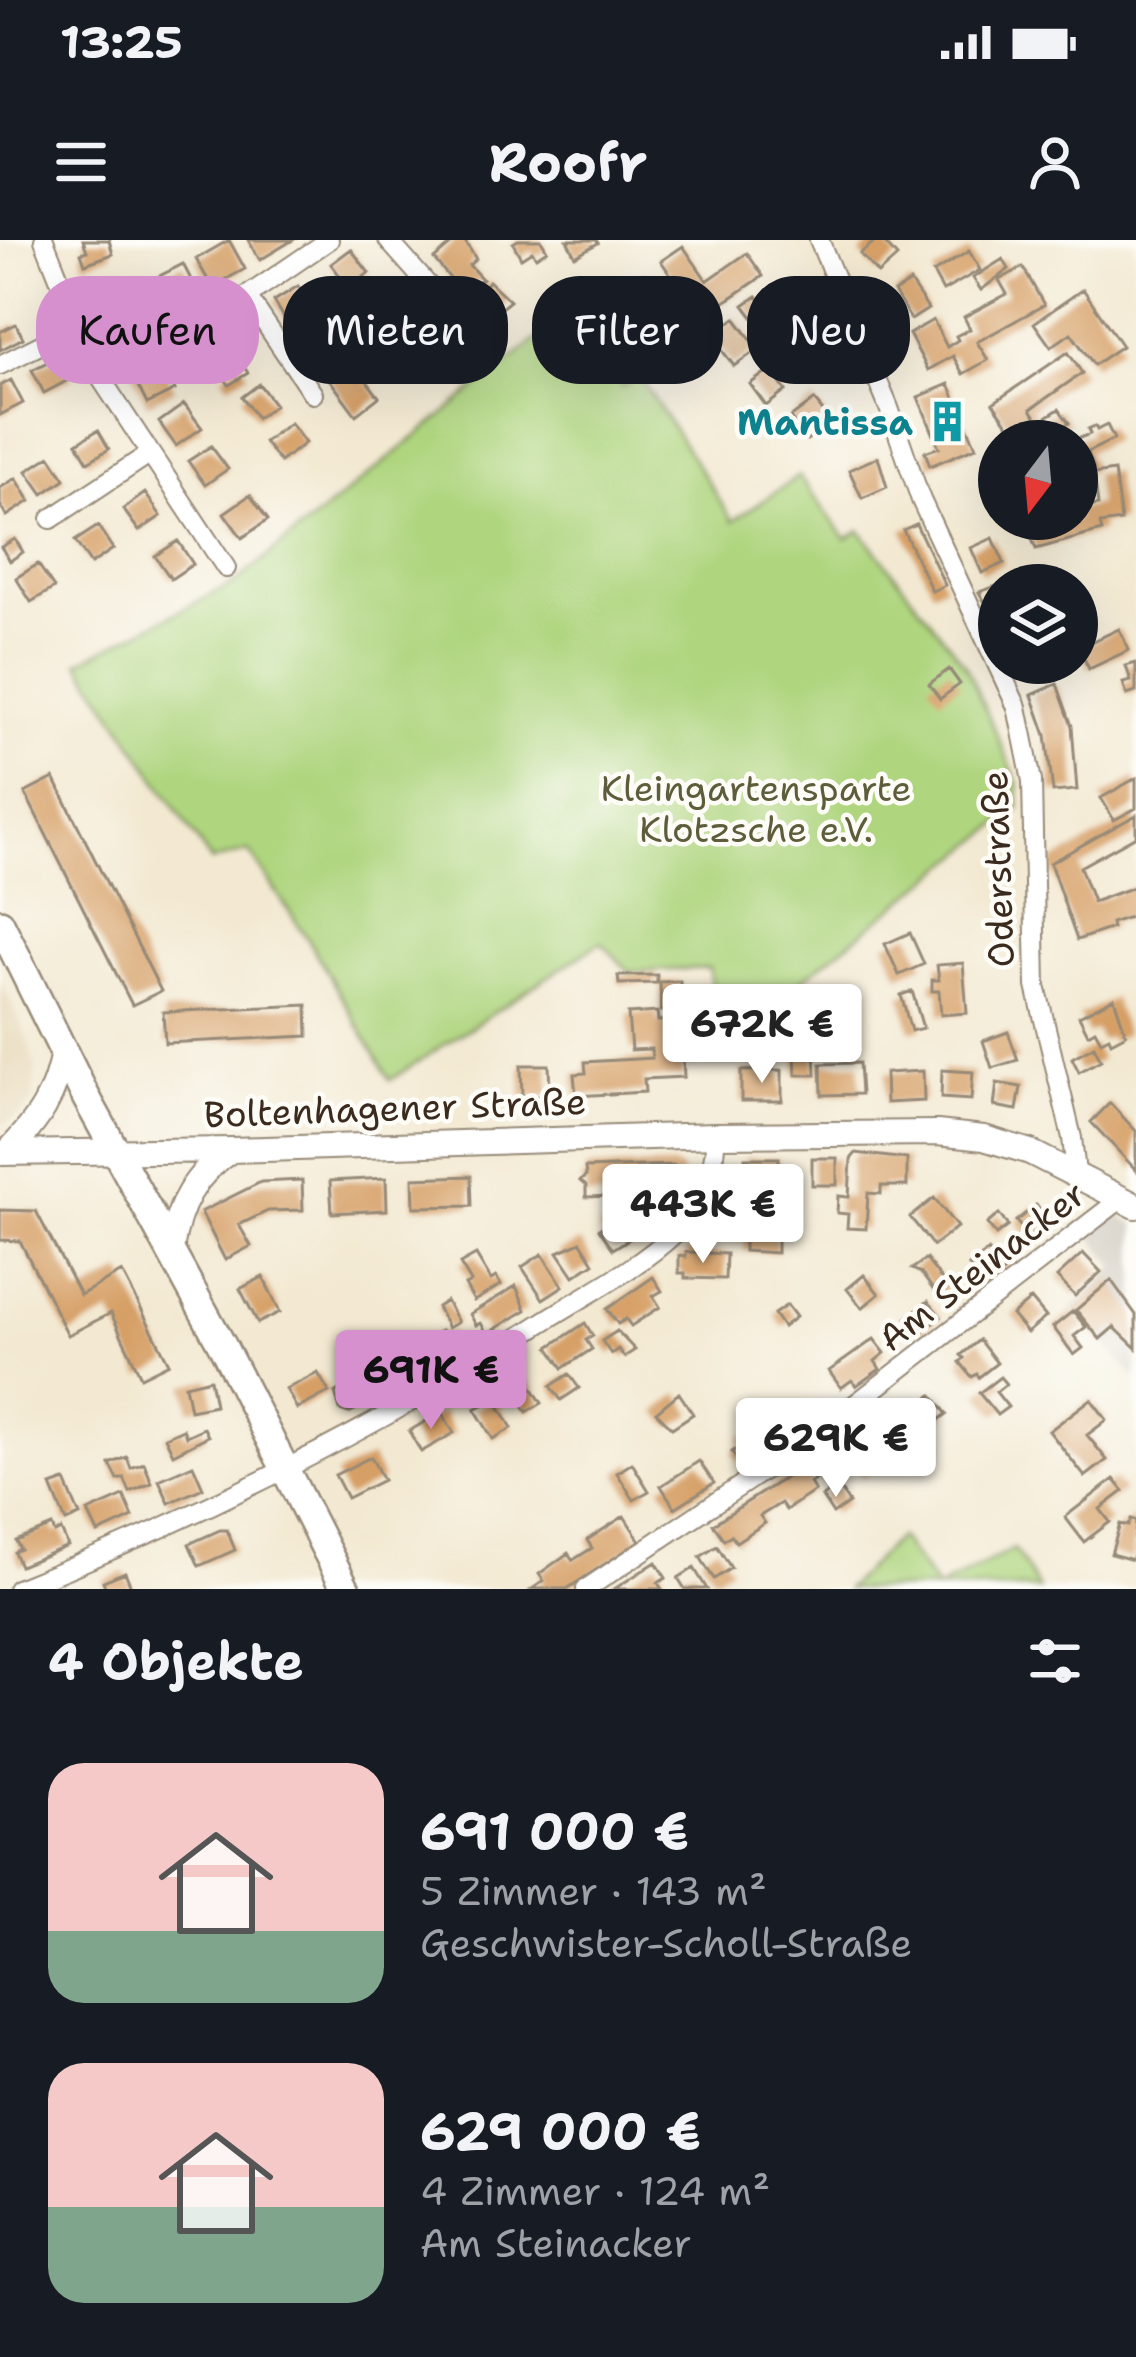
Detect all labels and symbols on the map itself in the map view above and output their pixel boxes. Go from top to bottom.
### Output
place label: Mantissa [737,398,913,447]
building icon: Mantissa [924,399,970,445]
north arrow [978,420,1098,540]
park label: Kleingartensparte Klotzsche e.V. [600,764,912,854]
street label: Oderstraße [970,770,1026,968]
pin: 672K € [664,984,860,1086]
street label: Boltenhagener Straße [203,1077,587,1139]
pin: 443K € [605,1164,801,1266]
street label: Am Steinacker [868,1169,1096,1363]
pin: 691K € [333,1330,529,1432]
pin: 629K € [738,1398,934,1500]

